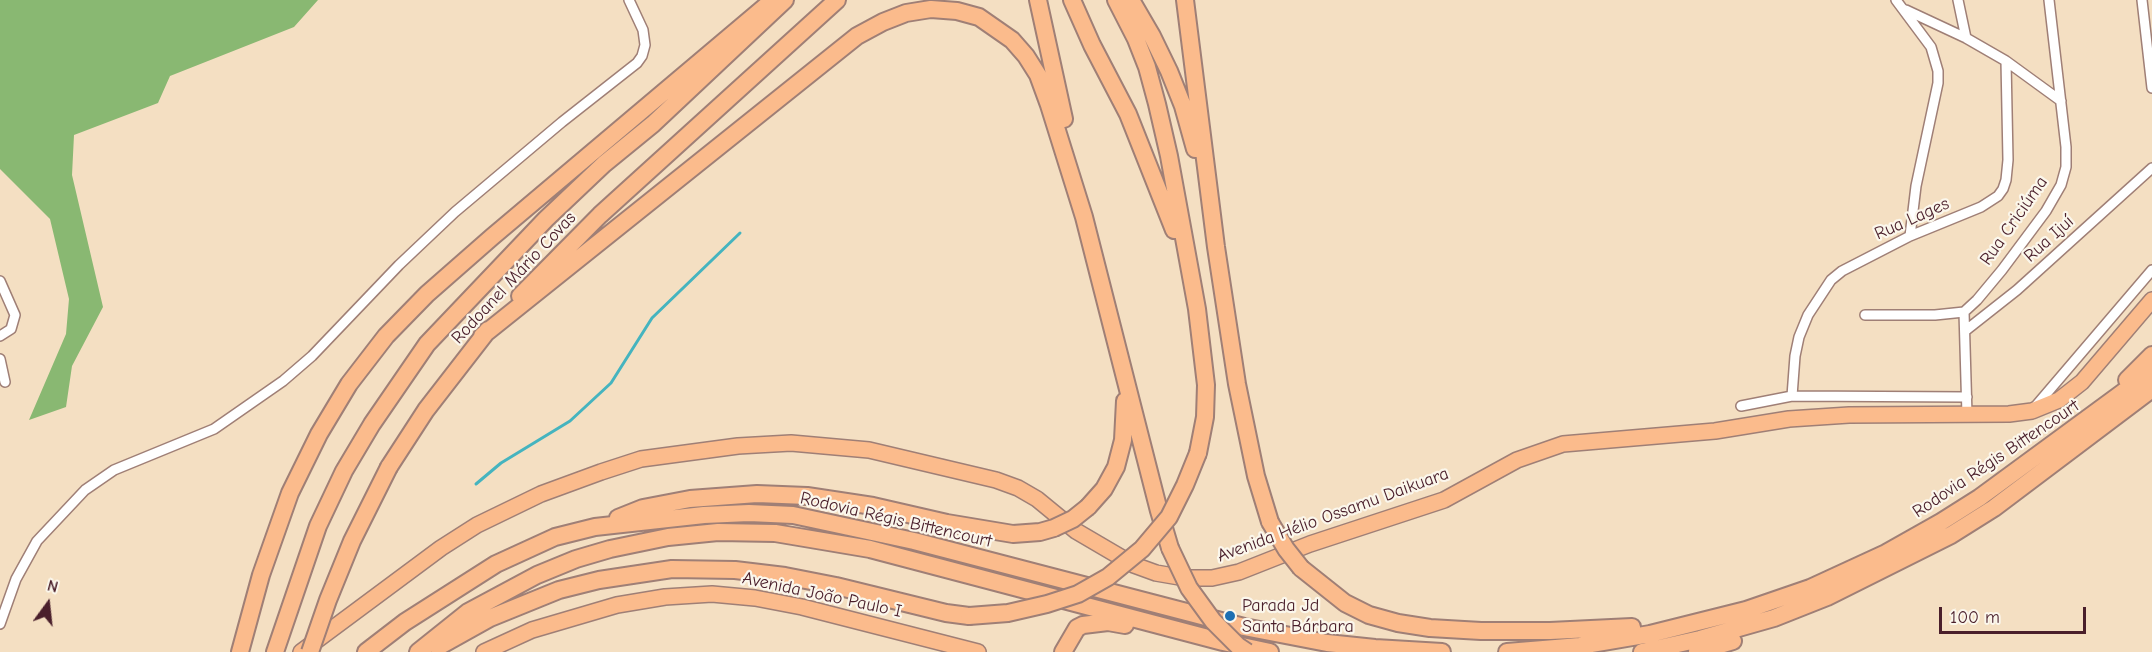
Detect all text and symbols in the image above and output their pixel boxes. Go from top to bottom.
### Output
street label: Rua Criciúma [1975,172,2053,270]
street label: Rua Lages [1871,193,1953,245]
street label: Rodoanel Mário Covas [447,207,581,349]
street label: Rua Ijuí [2020,211,2078,267]
street label: Rodovia Régis Bittencourt [1909,395,2083,523]
street label: Avenida Hélio Ossamu Daikuara [1214,463,1452,567]
street label: Rodovia Régis Bittencourt [798,487,994,553]
street label: Avenida João Paulo I [740,568,904,622]
north arrow [18,574,78,634]
text: N [45,577,60,597]
place label: Parada Jd Santa Bárbara [1242,595,1354,638]
scale bar [1942,595,2089,633]
text: 100 m [1950,607,2000,628]
marker: Parada Jd Santa Bárbara [1223,609,1237,623]

